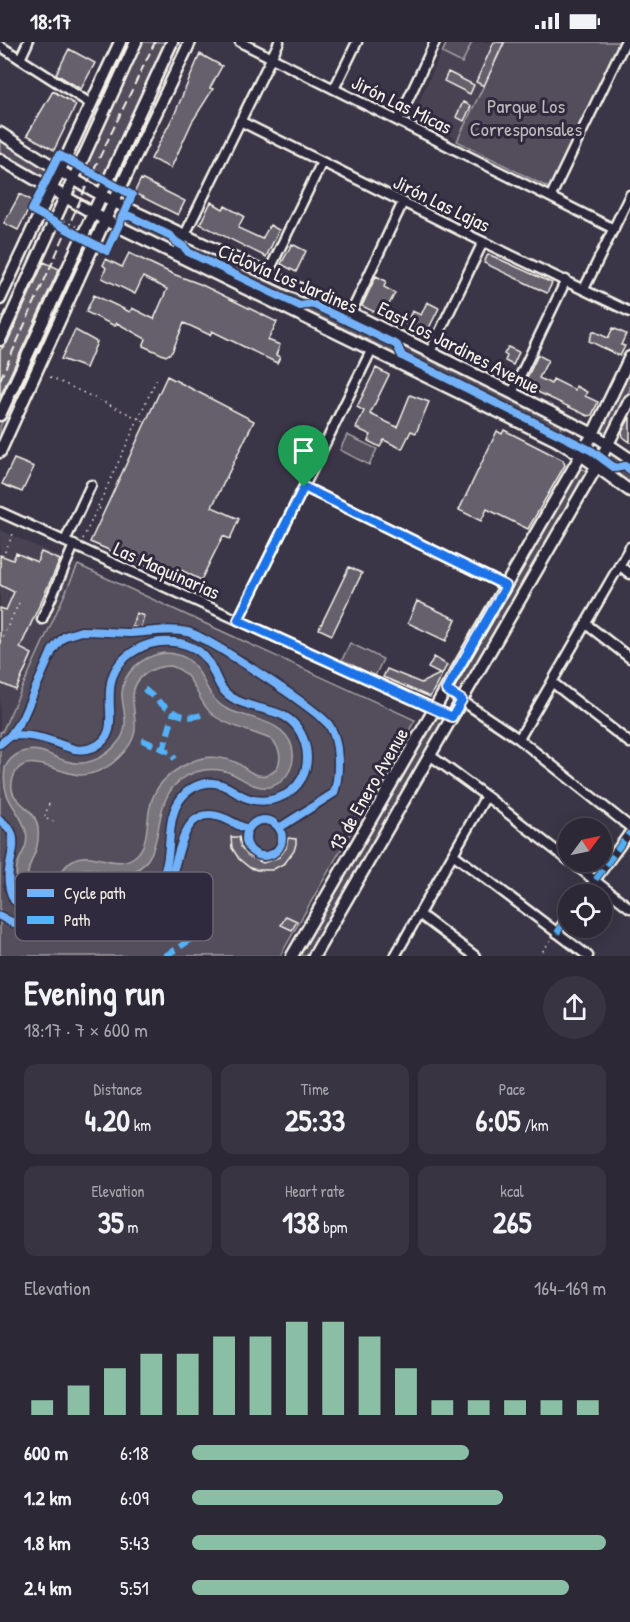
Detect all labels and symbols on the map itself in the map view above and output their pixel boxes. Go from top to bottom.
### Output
street label: Jirón Las Micas [347,68,457,140]
park label: Parque Los Corresponsales [470,92,582,142]
street label: Jirón Las Lajas [389,168,495,238]
street label: Ciclovía Los Jardines [214,236,362,320]
street label: East Los Jardines Avenue [373,294,545,400]
pin [278,425,329,487]
street label: Las Maquinarias [110,535,225,606]
street label: 13 de Enero Avenue [322,722,414,856]
north arrow [558,818,612,872]
legend [15,872,213,941]
text: Cycle path [64,882,126,904]
text: Path [64,909,90,931]

